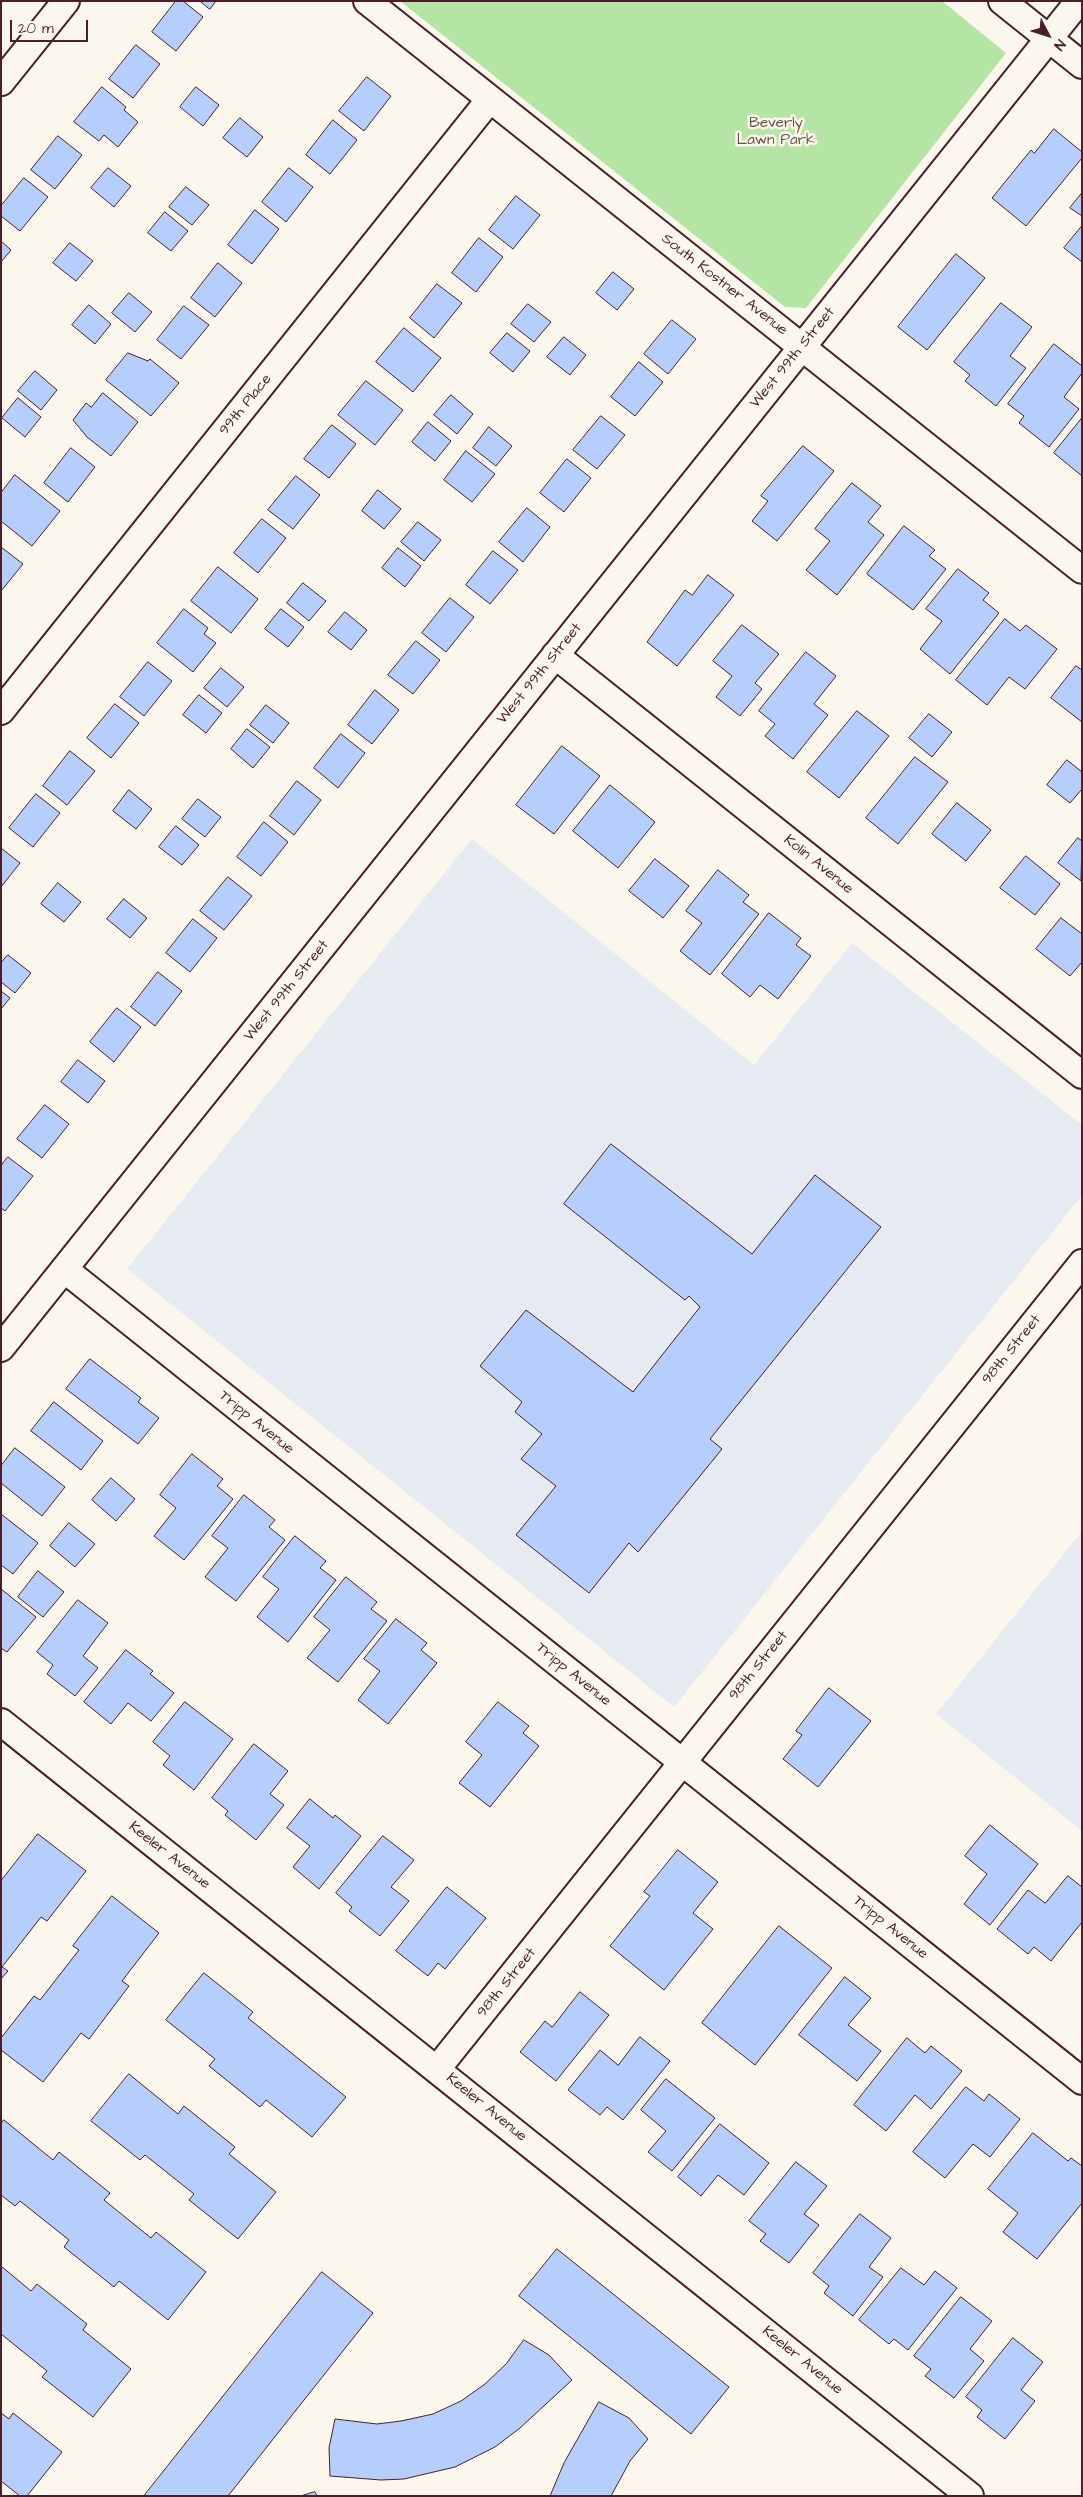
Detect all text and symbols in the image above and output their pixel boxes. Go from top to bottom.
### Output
scale bar [12,10,90,42]
north arrow [1023,10,1073,60]
text: 20 m [18,18,54,39]
text: N [1049,35,1070,54]
park label: Beverly Lawn Park [737,115,815,150]
street label: South Kostner Avenue [657,230,791,340]
street label: West 99th Street [747,304,839,412]
street label: 99th Place [216,371,276,439]
street label: West 99th Street [494,620,586,728]
street label: Kolin Avenue [780,831,856,899]
street label: West 99th Street [241,937,333,1045]
street label: 98th Street [979,1312,1045,1388]
street label: Tripp Avenue [215,1387,297,1459]
street label: 98th Street [726,1628,792,1704]
street label: Tripp Avenue [532,1639,614,1711]
street label: Keeler Avenue [125,1818,213,1894]
street label: Tripp Avenue [849,1892,931,1964]
street label: 98th Street [474,1945,540,2021]
street label: Keeler Avenue [442,2070,530,2146]
street label: Keeler Avenue [758,2323,846,2399]

